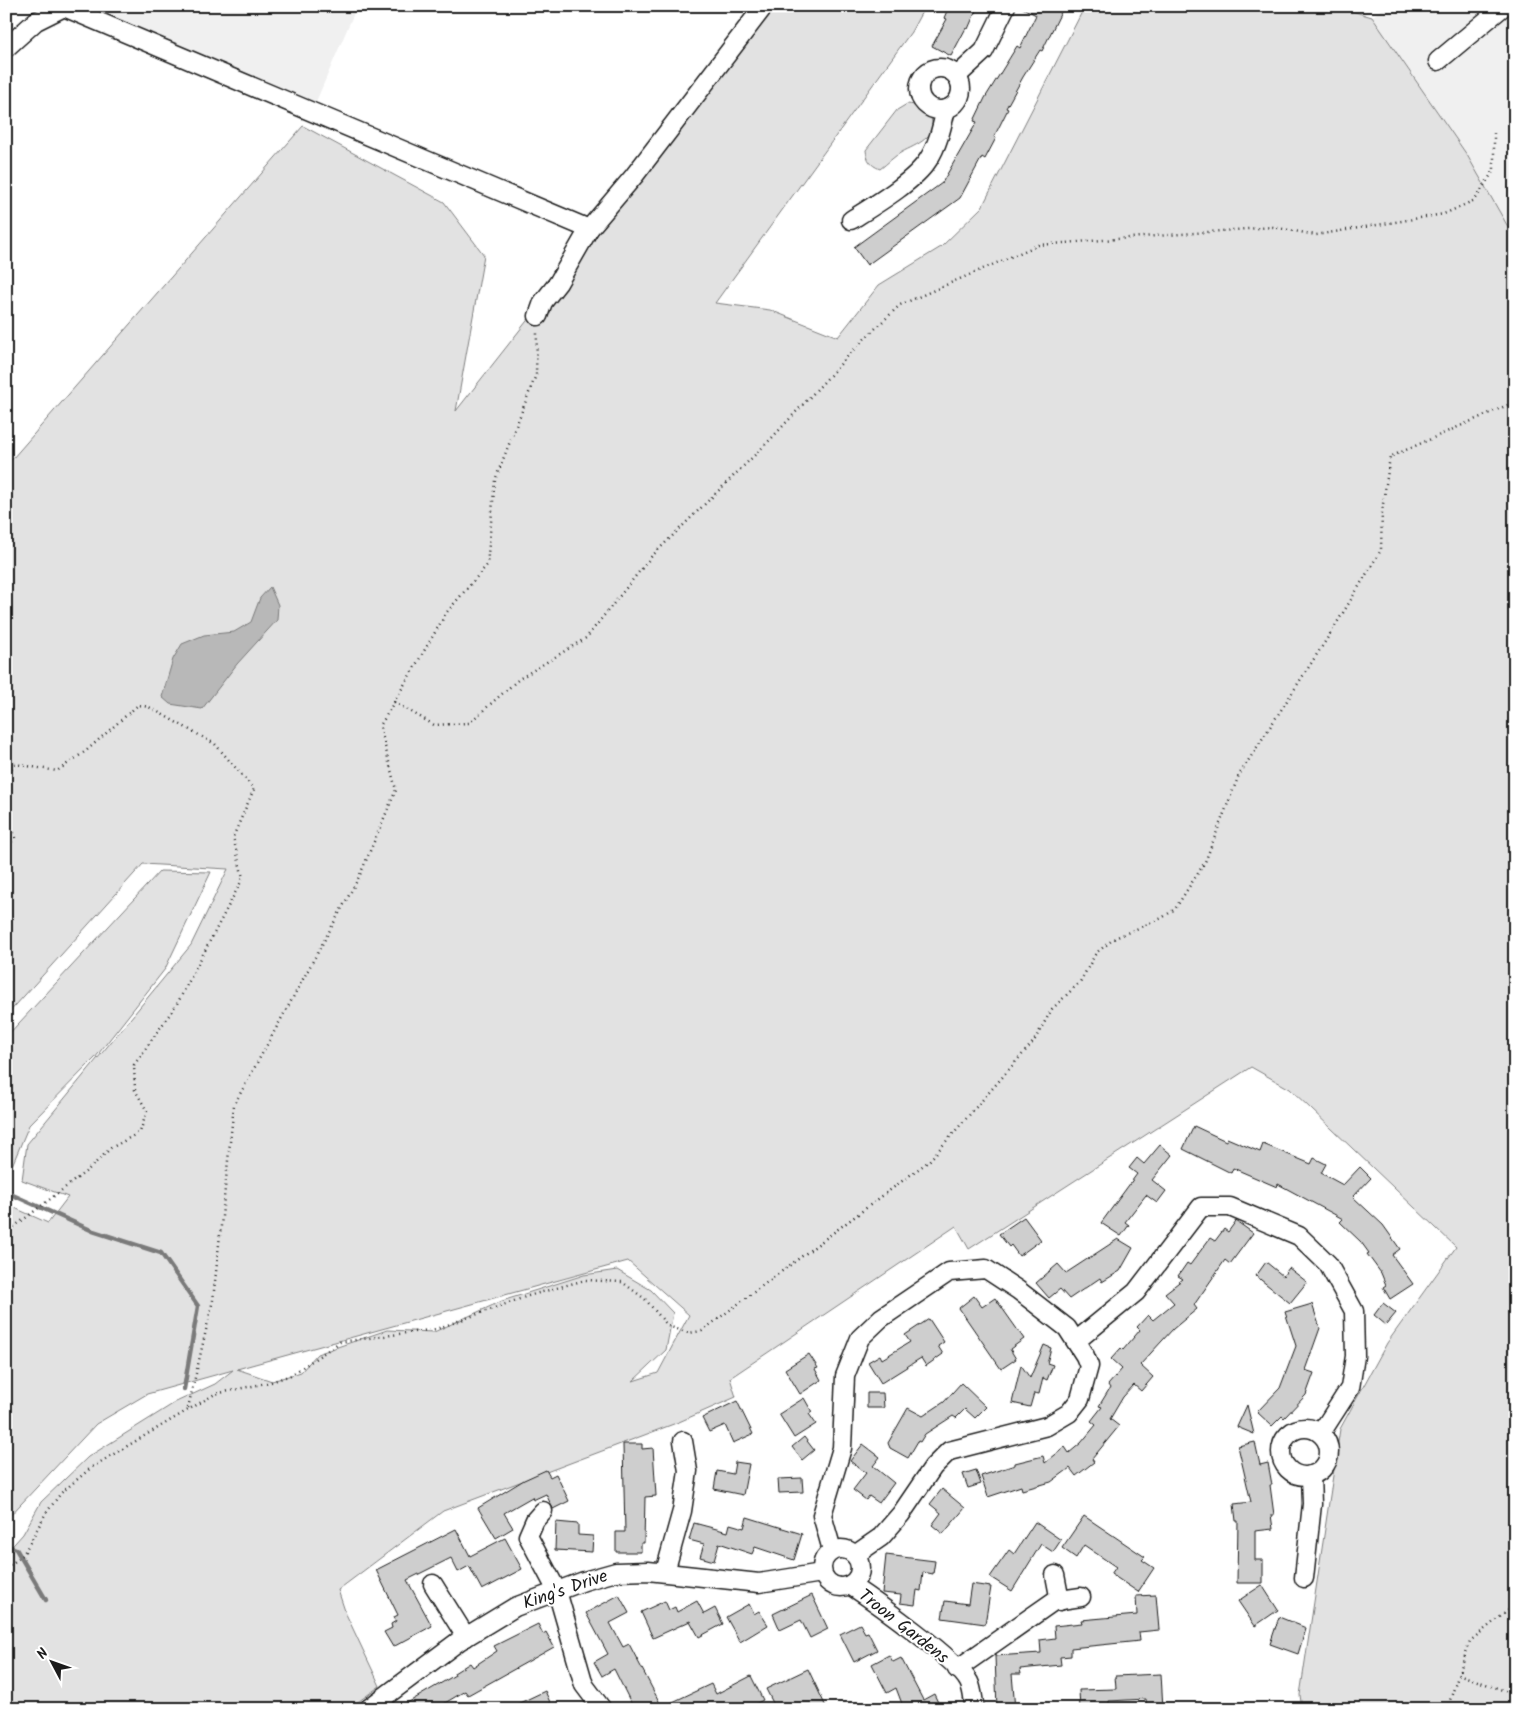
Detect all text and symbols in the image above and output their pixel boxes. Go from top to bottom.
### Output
street label: King's Drive [519,1562,612,1618]
street label: Troon Gardens [851,1582,955,1672]
north arrow [28,1638,78,1688]
text: N [32,1643,54,1665]

